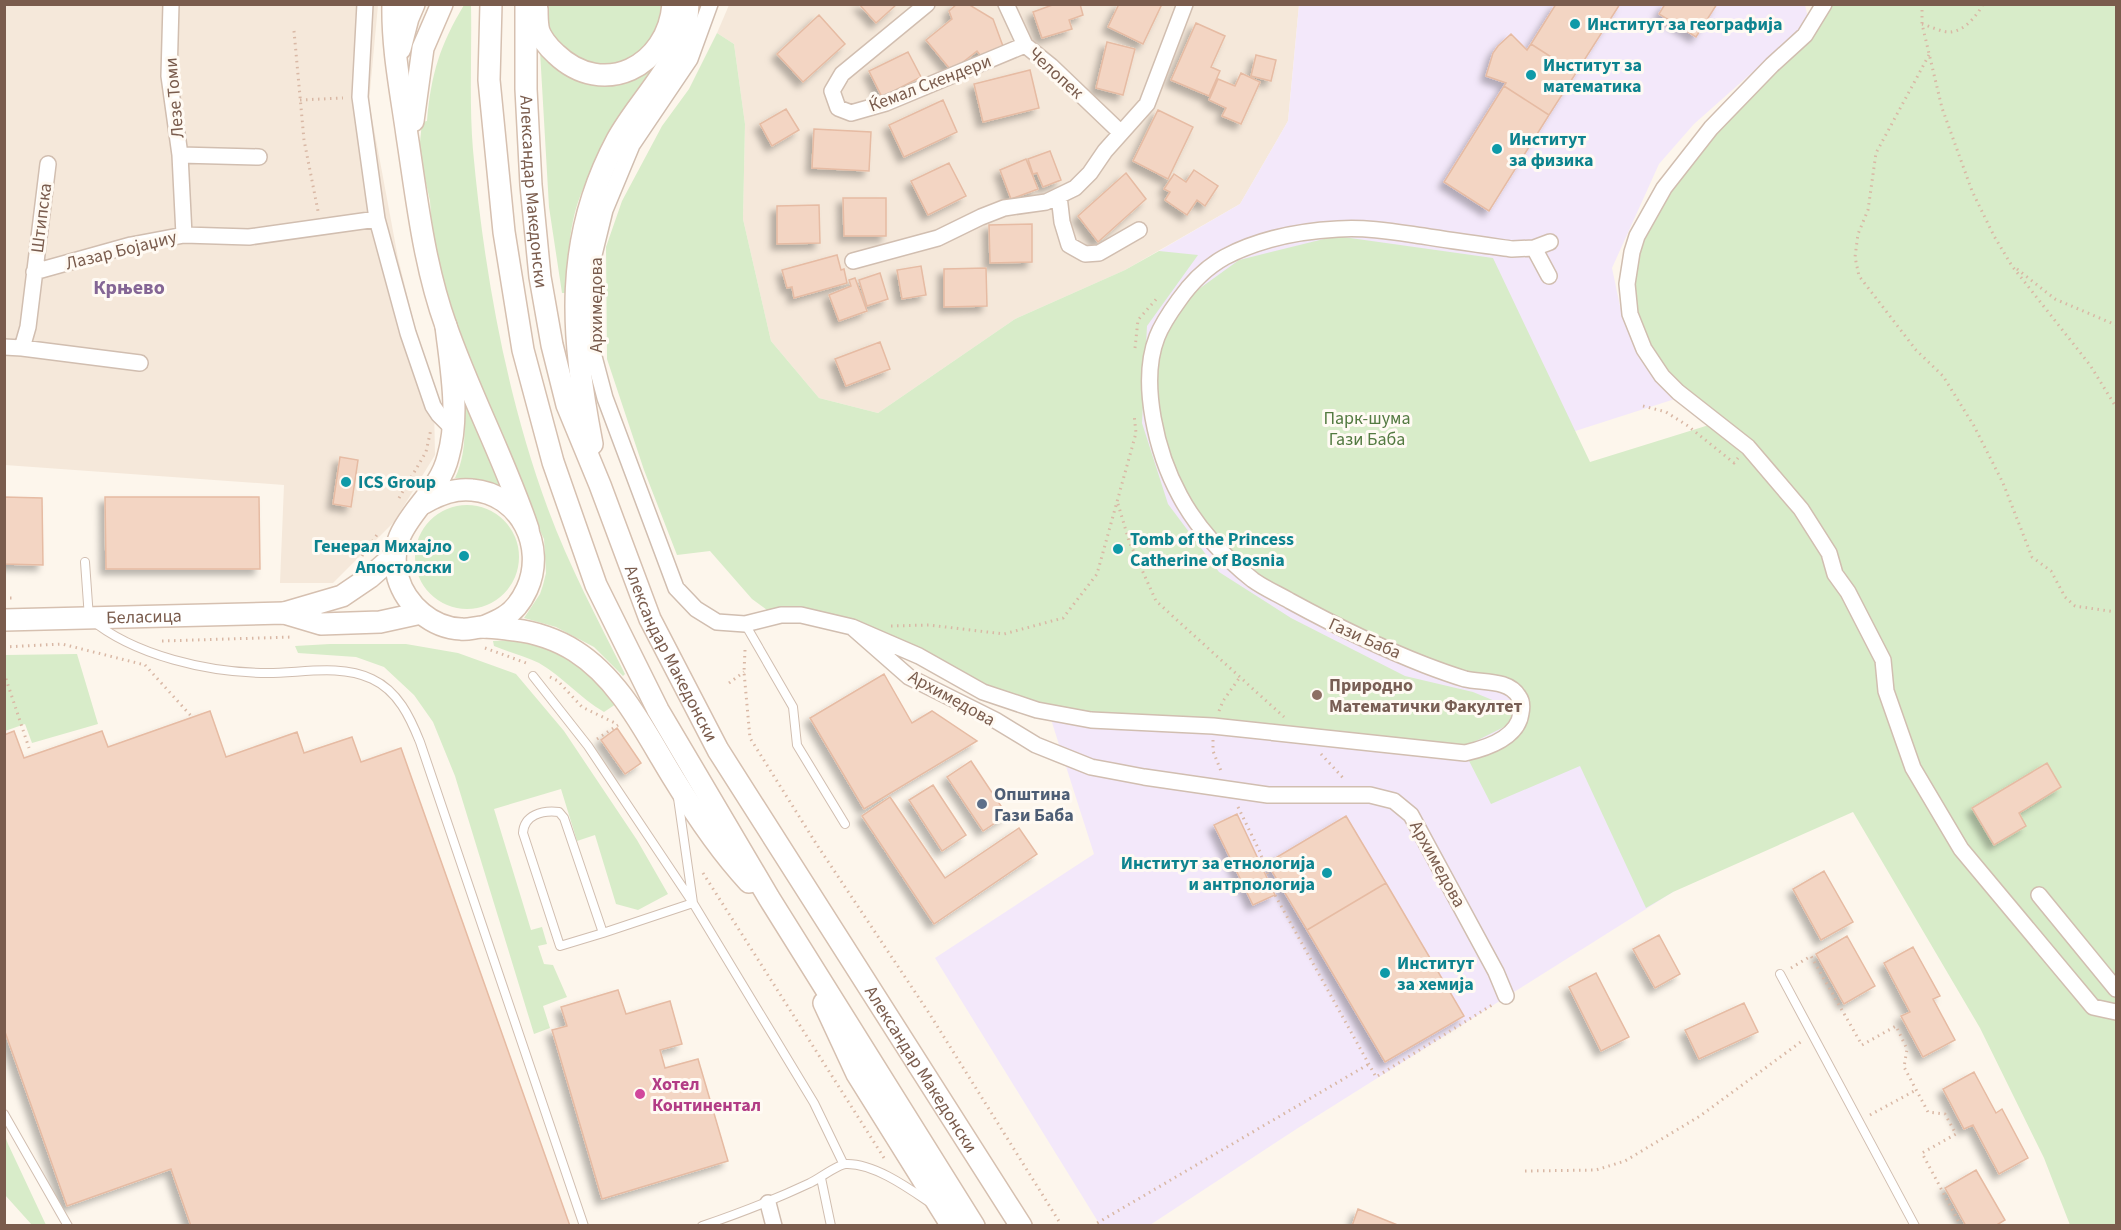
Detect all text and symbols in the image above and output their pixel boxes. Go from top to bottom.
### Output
place label: Институт за географија [1587,12,1782,37]
marker: Институт за географија [1568,17,1582,31]
street label: Челопек [1022,42,1089,105]
street label: Ќемал Скендери [865,49,995,118]
place label: Институт за математика [1543,53,1642,99]
street label: Лезе Томи [159,57,190,139]
marker: Институт за математика [1524,68,1538,82]
street label: Александар Македонски [513,95,554,290]
place label: Институт за физика [1509,127,1593,173]
marker: Институт за физика [1490,142,1504,156]
street label: Штипска [25,182,58,254]
street label: Лазар Бојаџиу [63,224,180,276]
street label: Архимедова [584,257,609,353]
district label: Крњево [93,274,165,302]
park label: Парк-шума Гази Баба [1323,406,1411,452]
place label: ICS Group [358,470,436,495]
marker: ICS Group [339,475,353,489]
place label: Tomb of the Princess Catherine of Bosnia [1130,527,1294,573]
place label: Генерал Михајло Апостолски [313,534,452,580]
marker: Tomb of the Princess Catherine of Bosnia [1111,542,1125,556]
marker: Генерал Михајло Апостолски [457,549,471,563]
street label: Александар Македонски [618,562,724,746]
street label: Беласица [106,604,182,630]
street label: Гази Баба [1325,611,1405,665]
street label: Архимедова [904,664,1000,733]
place label: Природно Математички Факултет [1329,673,1522,719]
marker: Природно Математички Факултет [1310,688,1324,702]
place label: Општина Гази Баба [994,782,1074,828]
marker: Општина Гази Баба [975,797,989,811]
street label: Архимедова [1403,816,1472,912]
place label: Институт за етнологија и антрпологија [1121,851,1315,897]
marker: Институт за етнологија и антрпологија [1320,866,1334,880]
place label: Институт за хемија [1397,951,1474,997]
marker: Институт за хемија [1378,966,1392,980]
street label: Александар Македонски [858,981,983,1158]
place label: Хотел Континентал [652,1072,761,1118]
marker: Хотел Континентал [633,1087,647,1101]

